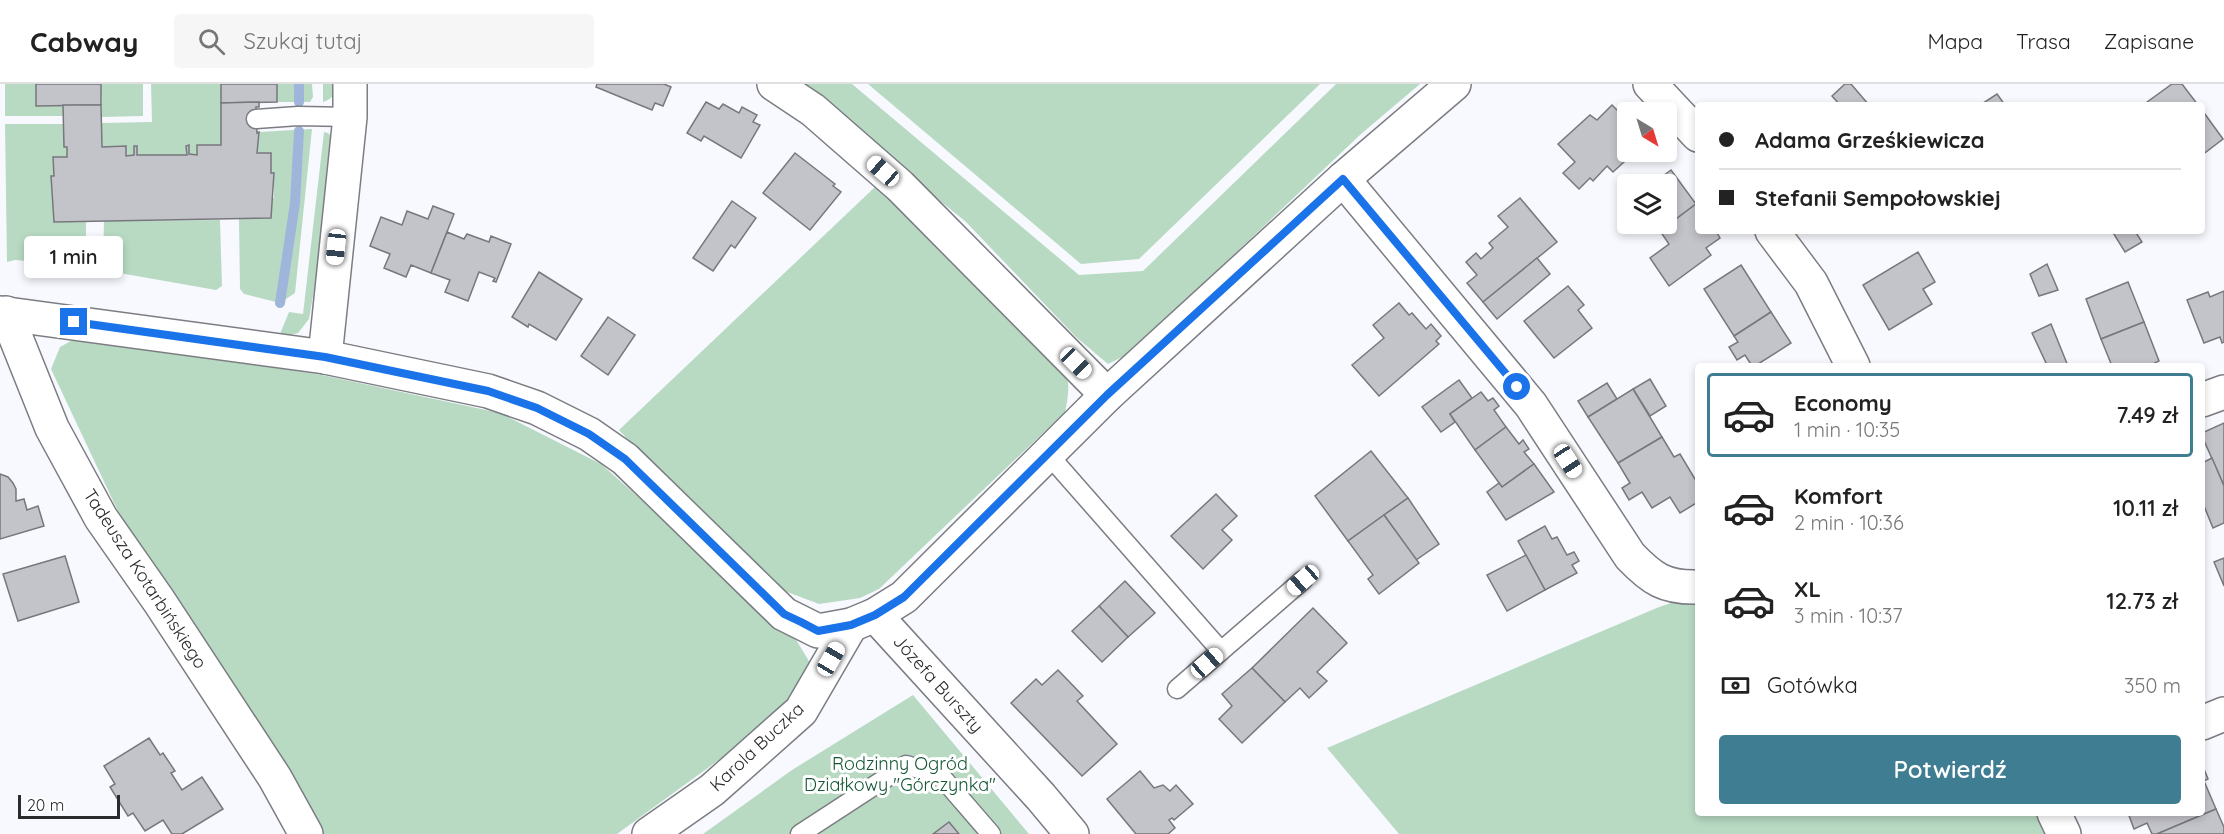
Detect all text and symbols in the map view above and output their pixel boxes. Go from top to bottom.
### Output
search box [174,14,594,68]
text: Cabway [30,24,138,59]
icon: search [195,25,228,58]
text: Szukaj tutaj [243,27,362,55]
text: Mapa [1928,28,1983,54]
text: Trasa [2016,28,2071,54]
text: Zapisane [2104,28,2194,54]
north arrow [1617,102,1677,162]
map controls [1617,102,1677,234]
text: Adama Grześkiewicza [1755,126,1985,154]
car [864,152,902,190]
button: layers [1617,174,1677,234]
text: Stefanii Sempołowskiej [1755,184,2001,212]
car [325,228,347,266]
callout: 1 min [25,235,124,277]
text: 1 min [50,244,97,269]
route end [60,308,87,335]
car [1057,344,1095,382]
route start [1503,373,1530,400]
icon: car [1722,388,1776,442]
text: Economy [1794,389,1892,417]
text: 7.49 zł [2116,401,2178,429]
text: 1 min · 10:35 [1794,417,1900,442]
car [1551,441,1585,481]
icon: car [1722,481,1776,535]
text: Komfort [1794,482,1883,510]
street label: Tadeusza Kotarbińskiego [79,485,212,673]
text: 10.11 zł [2113,494,2178,522]
text: 2 min · 10:36 [1794,510,1904,535]
car [1284,561,1322,599]
icon: car [1722,574,1776,628]
text: XL [1794,575,1821,603]
text: 12.73 zł [2106,587,2178,615]
text: 3 min · 10:37 [1794,603,1903,628]
street label: Józefa Burszty [888,630,988,738]
car [814,639,848,679]
car [1188,644,1226,682]
icon: cash [1719,669,1752,702]
text: Gotówka [1767,671,1858,699]
text: 350 m [2124,673,2181,698]
street label: Karola Buczka [705,697,809,796]
button: Potwierdź [1719,735,2181,804]
park label: Rodzinny Ogród Działkowy "Górczynka" [804,752,996,796]
scale bar [18,792,120,820]
text: 20 m [27,795,64,815]

